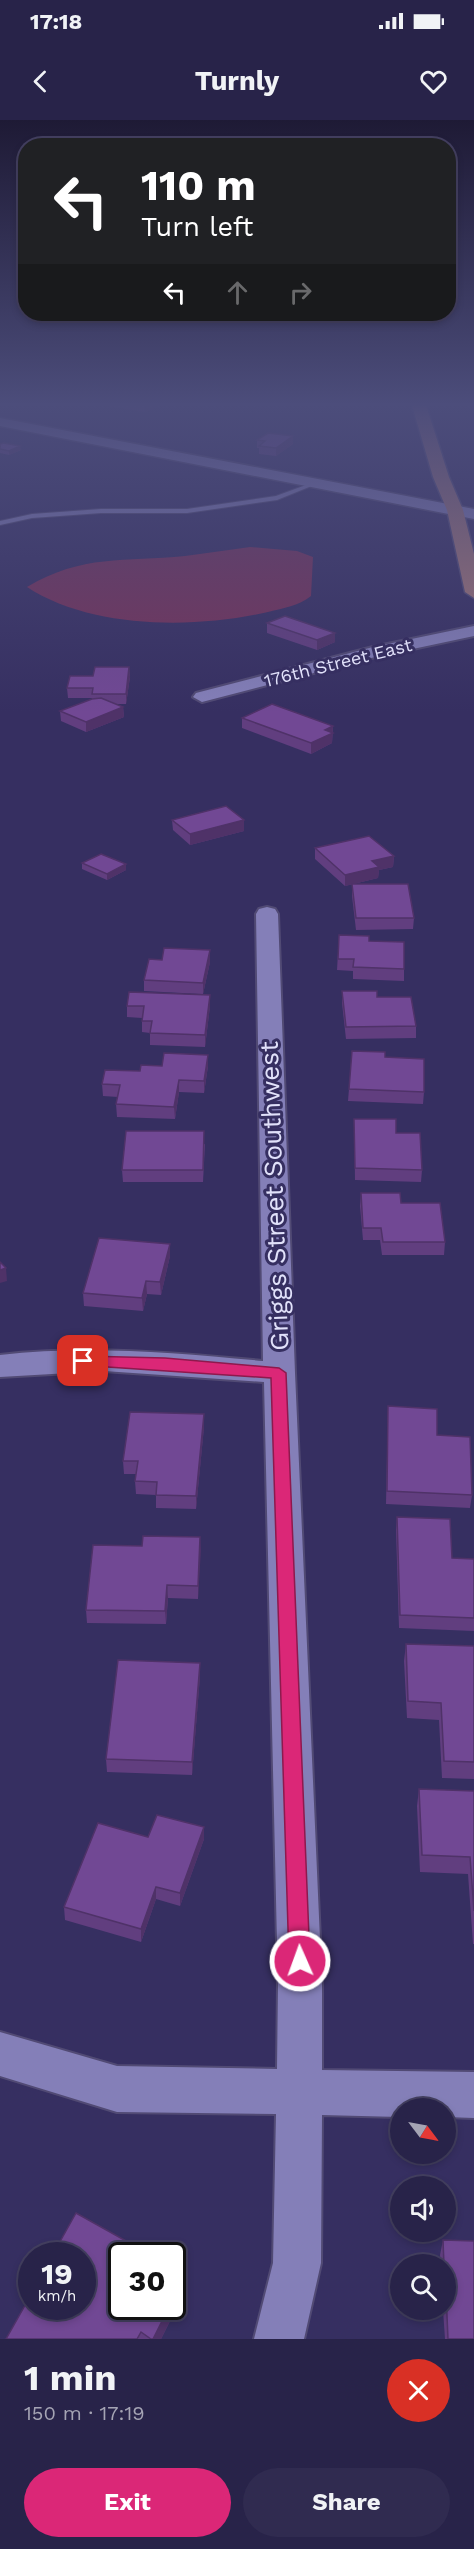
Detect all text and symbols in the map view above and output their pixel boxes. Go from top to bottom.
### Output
text: 17:18 [30,9,82,34]
icon: back [24,65,57,98]
text: Turnly [195,65,279,97]
icon: heart [417,65,450,98]
text: 110 m [141,161,256,210]
icon: left [42,162,120,240]
text: Turn left [141,211,253,243]
icon: left [158,276,191,309]
icon: ahead [221,276,254,309]
icon: right [284,276,317,309]
street label: 176th Street East [262,634,414,691]
street label: Griggs Street Southwest [254,1041,294,1351]
pin [57,1335,108,1386]
icon: arrive [66,1344,99,1377]
position arrow [268,1929,332,1993]
north arrow [390,2098,456,2164]
map controls [390,2098,456,2320]
button: sound [390,2176,456,2242]
speed limit sign: 30 [108,2242,186,2320]
button: search [390,2254,456,2320]
text: 19 [41,2256,73,2291]
text: km/h [38,2287,76,2305]
text: 1 min [24,2357,116,2399]
button: close [387,2359,450,2422]
text: 150 m · 17:19 [24,2401,145,2425]
button: Exit [24,2468,231,2537]
button: Share [243,2468,450,2537]

